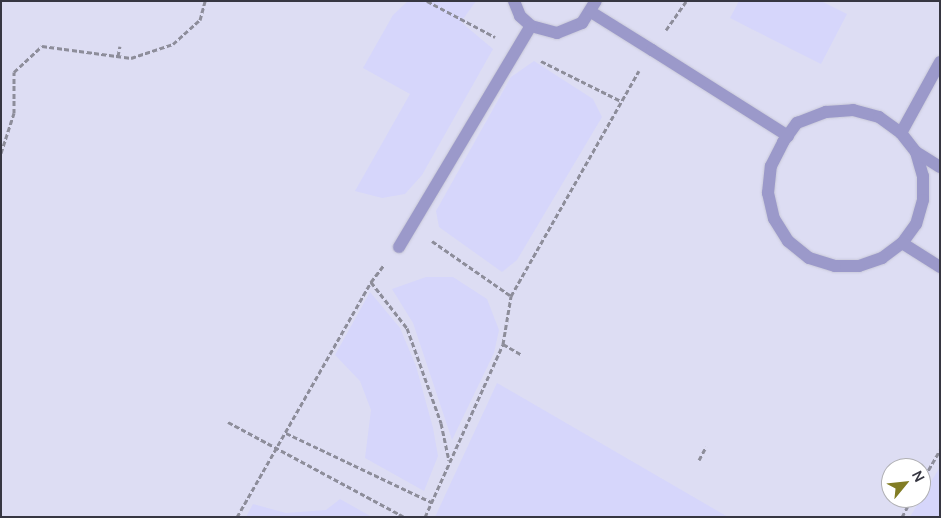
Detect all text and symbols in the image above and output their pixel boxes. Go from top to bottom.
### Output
north arrow [881,458,931,508]
text: N [908,467,930,485]

